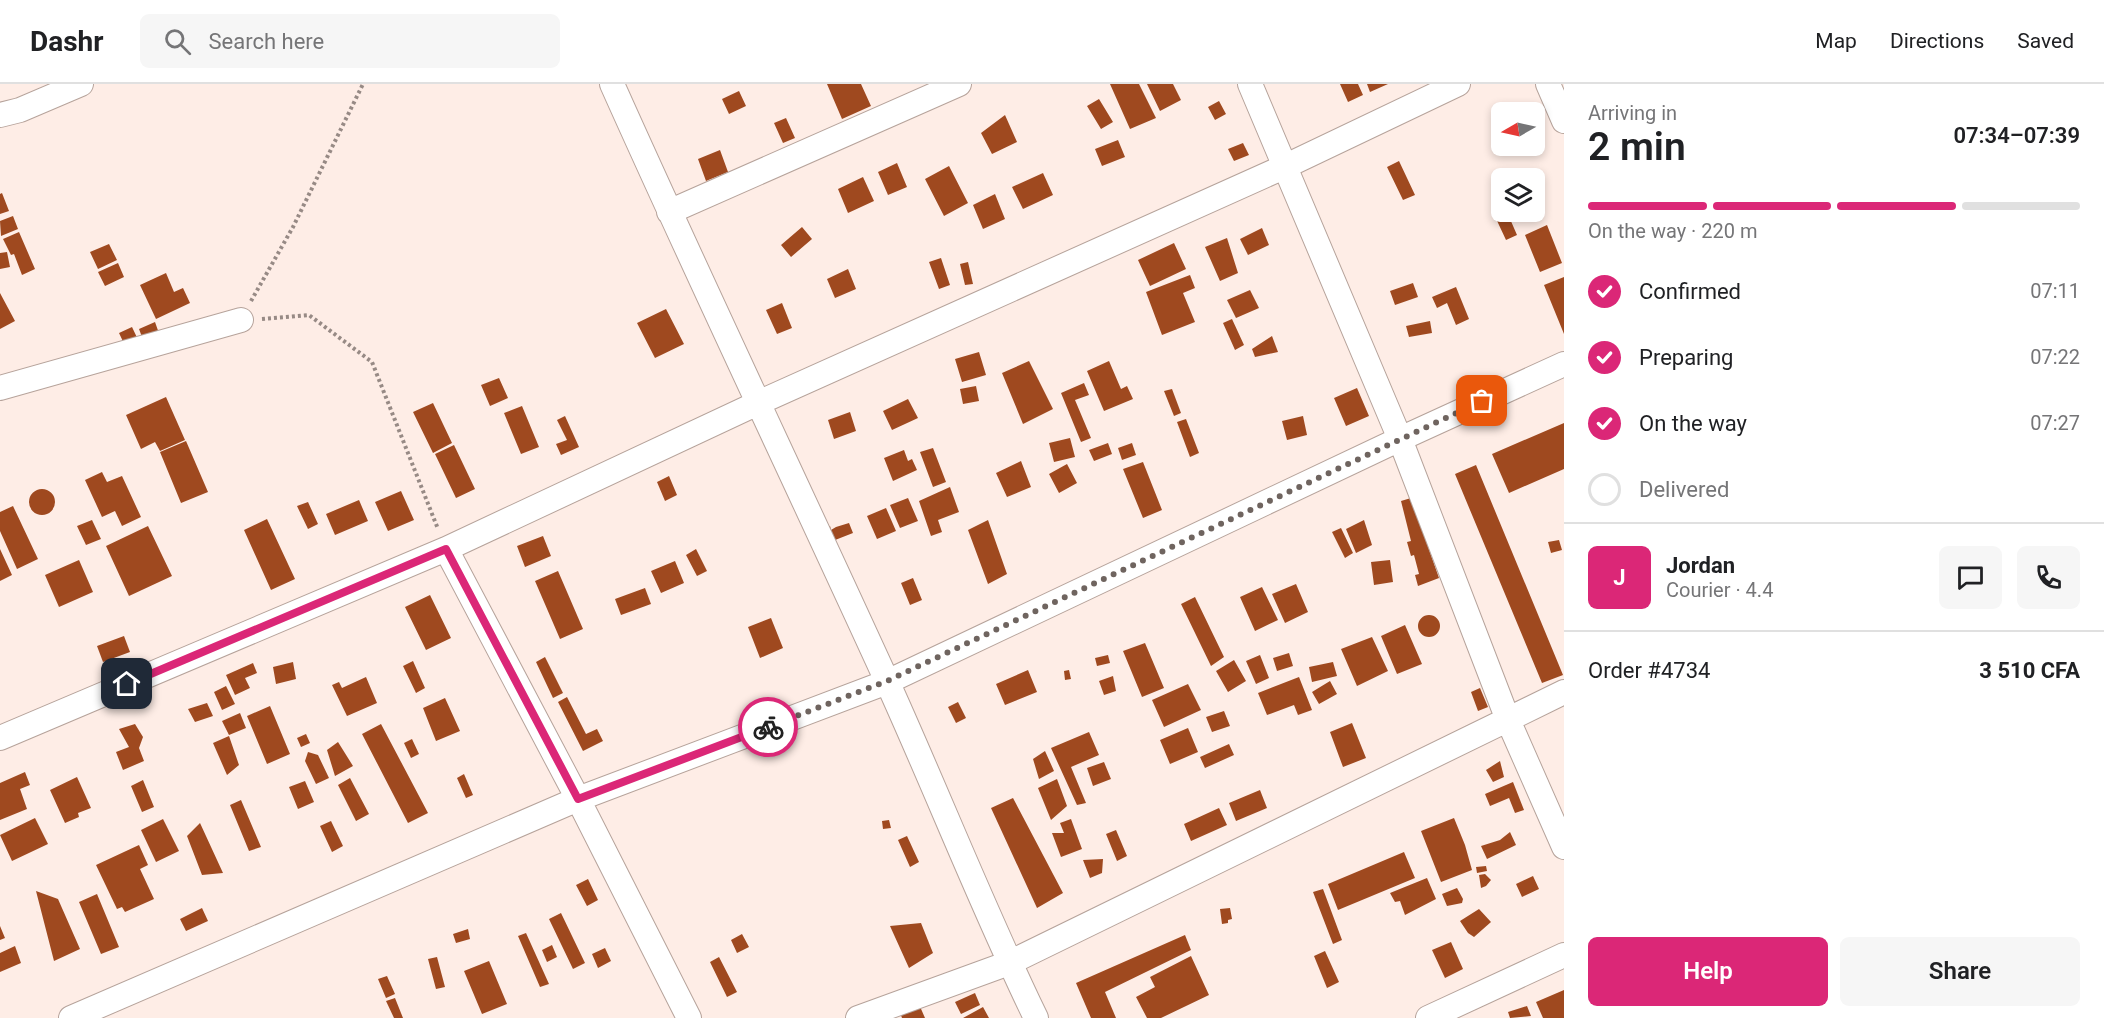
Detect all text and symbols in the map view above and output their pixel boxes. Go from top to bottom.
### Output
search box [140,14,560,68]
text: Dashr [30,25,104,58]
icon: search [161,25,194,58]
text: Search here [209,29,324,54]
text: Map [1815,29,1857,53]
text: Directions [1890,29,1984,53]
text: Saved [2017,29,2074,53]
text: Arriving in [1588,101,1677,125]
north arrow [1491,102,1545,156]
map controls [1491,102,1545,222]
text: 07:34–07:39 [1953,123,2080,148]
text: 2 min [1588,124,1686,170]
button: layers [1491,168,1545,222]
text: On the way · 220 m [1588,219,1757,243]
icon: check [1588,275,1621,308]
text: Confirmed [1639,279,1741,304]
text: 07:11 [2030,279,2080,303]
icon: check [1588,341,1621,374]
text: Preparing [1639,345,1733,370]
text: 07:22 [2030,345,2080,369]
pin [1456,375,1507,426]
icon: bag [1465,384,1498,417]
icon: check [1588,407,1621,440]
text: On the way [1639,411,1747,436]
text: 07:27 [2030,411,2080,435]
text: Delivered [1639,477,1729,502]
button: chat [1939,546,2002,609]
button: phone [2017,546,2080,609]
text: Jordan [1666,553,1735,578]
text: J [1613,565,1626,590]
text: Courier · 4.4 [1666,578,1773,602]
pin [101,658,152,709]
text: Order #4734 [1588,658,1710,683]
text: 3 510 CFA [1979,658,2080,683]
icon: home [110,667,143,700]
courier [738,697,798,757]
icon: bike [752,711,785,744]
button: Help [1588,937,1828,1006]
button: Share [1840,937,2080,1006]

